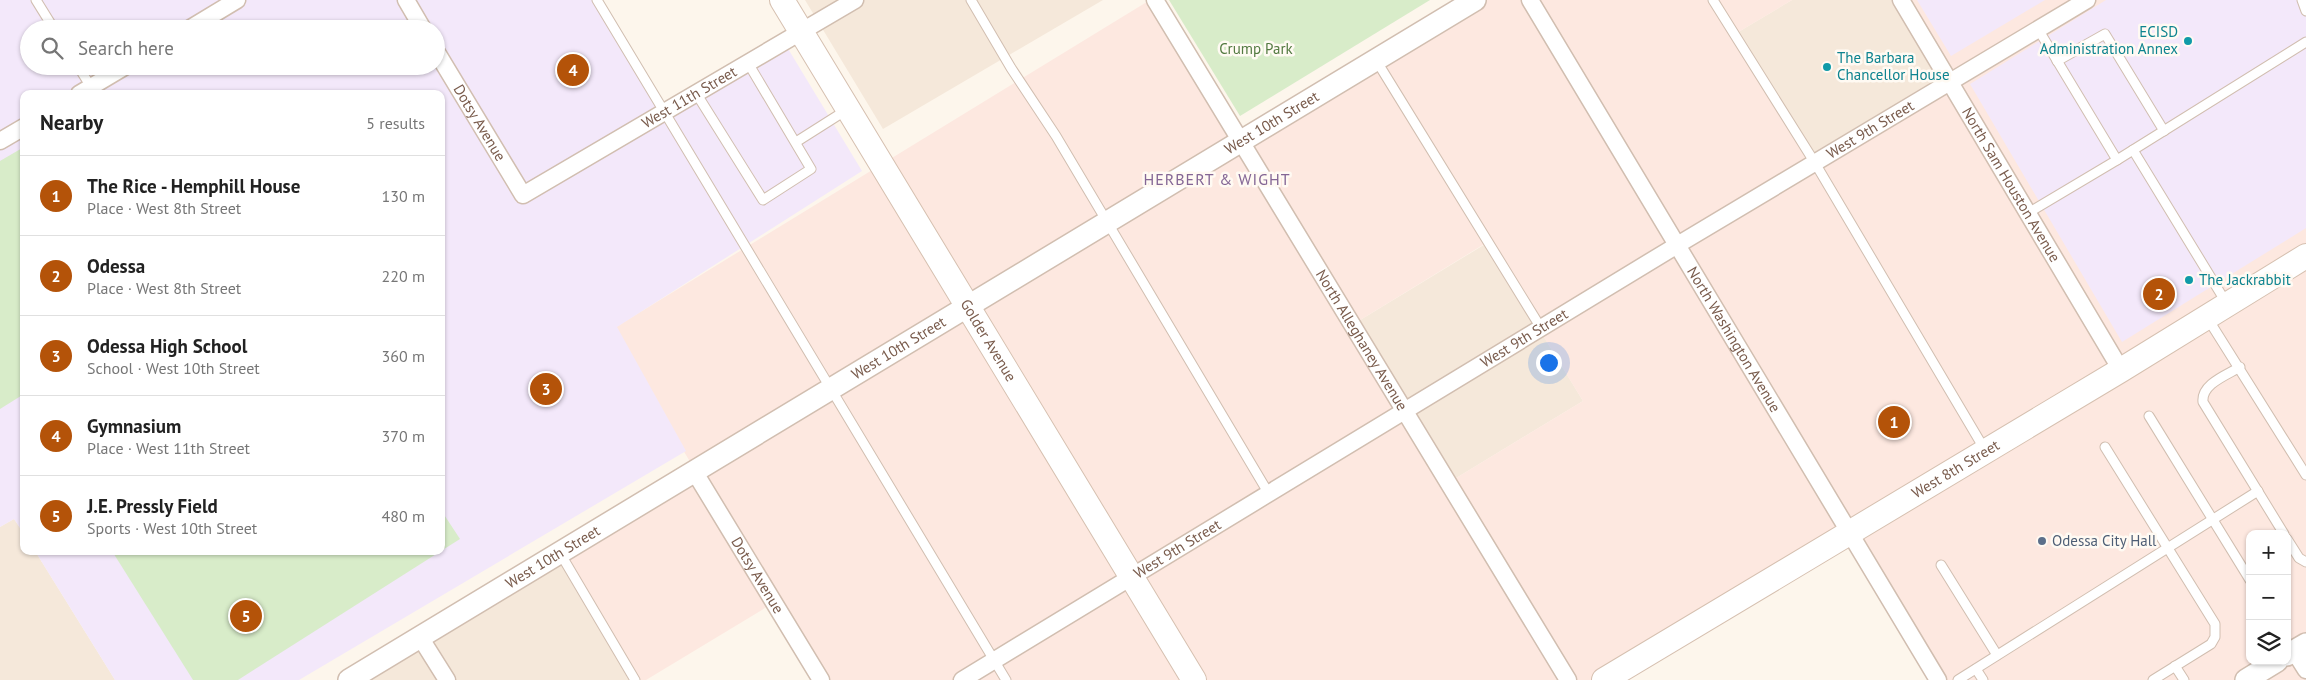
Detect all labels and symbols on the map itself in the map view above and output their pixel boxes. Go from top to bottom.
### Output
place label: ECISD Administration Annex [2040,22,2178,58]
marker: ECISD Administration Annex [2182,35,2194,47]
park label: Crump Park [1219,39,1294,58]
place label: The Barbara Chancellor House [1837,48,1950,84]
pin: 4 [557,51,589,89]
marker: The Barbara Chancellor House [1821,61,1833,73]
street label: West 11th Street [638,62,740,132]
street label: Dotsy Avenue [449,81,510,164]
street label: West 10th Street [1221,87,1322,158]
street label: West 9th Street [1823,96,1917,163]
street label: North Sam Houston Avenue [1958,104,2065,265]
district label: HERBERT & WIGHT [1143,169,1291,189]
street label: North Washington Avenue [1683,263,1785,416]
street label: North Alleghaney Avenue [1312,266,1412,414]
place label: The Jackrabbit [2199,270,2291,289]
marker: The Jackrabbit [2183,274,2195,286]
pin: 2 [2143,275,2175,313]
street label: Golder Avenue [956,295,1021,385]
street label: West 9th Street [1477,304,1571,371]
street label: West 10th Street [848,312,949,383]
your location [1536,350,1562,376]
pin: 3 [530,370,562,408]
pin: 1 [1878,403,1910,441]
street label: West 8th Street [1908,435,2003,502]
street label: West 9th Street [1130,515,1224,582]
street label: West 10th Street [502,521,603,592]
place label: Odessa City Hall [2052,531,2157,550]
street label: Dotsy Avenue [727,533,788,617]
marker: Odessa City Hall [2036,535,2048,547]
pin: 5 [230,597,262,635]

